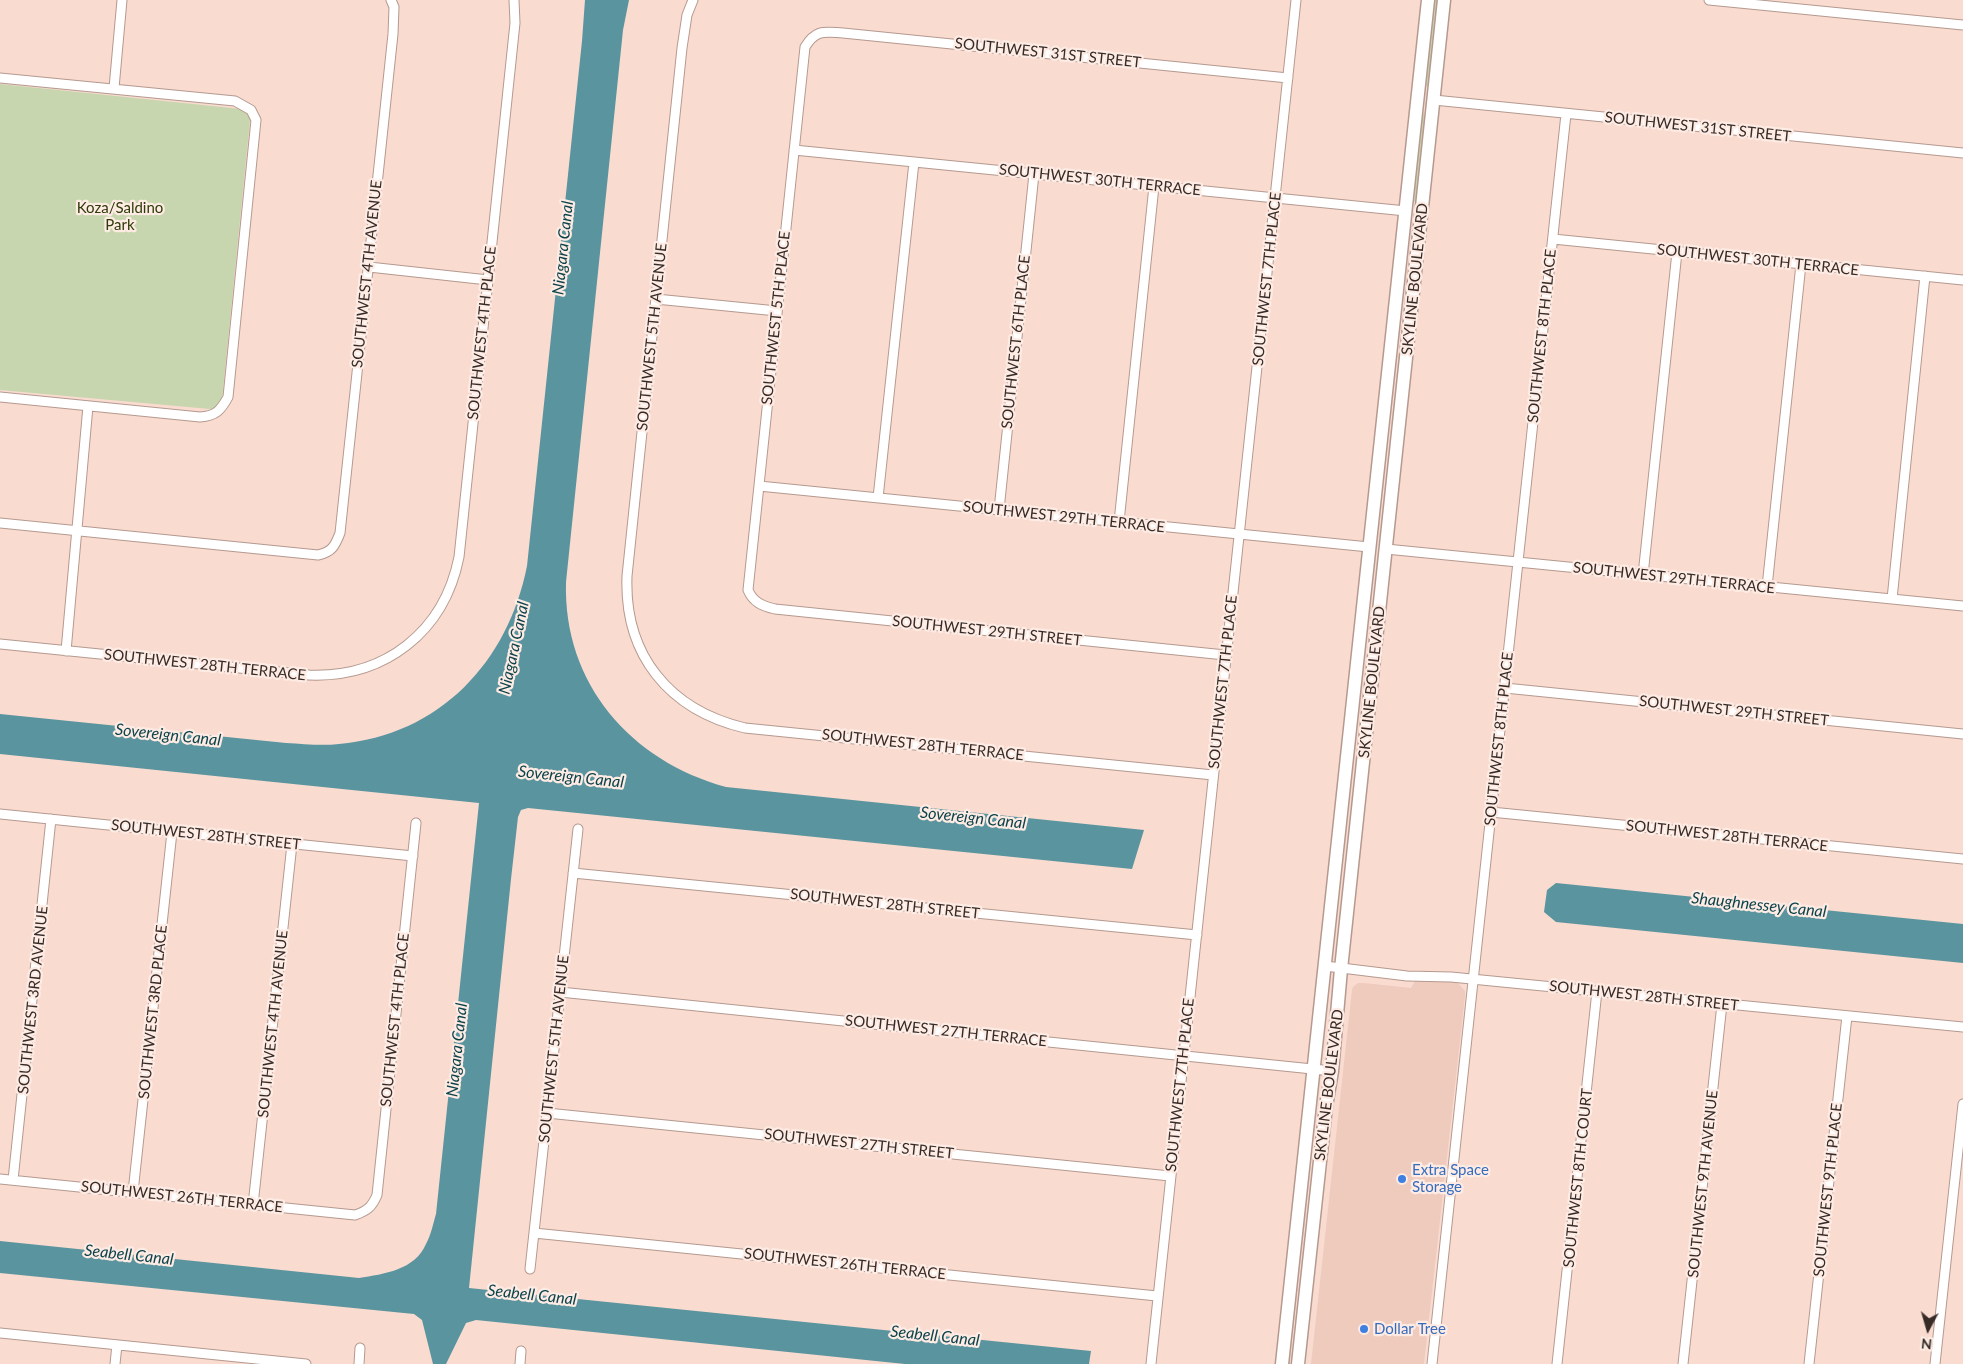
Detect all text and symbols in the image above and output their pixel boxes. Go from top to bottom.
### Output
street label: SOUTHWEST 31ST STREET [954,34,1142,72]
street label: SOUTHWEST 31ST STREET [1604,108,1792,146]
street label: SOUTHWEST 30TH TERRACE [998,160,1202,200]
street label: SOUTHWEST 4TH AVENUE [348,179,386,369]
street label: SOUTHWEST 7TH PLACE [1249,191,1285,367]
park label: Koza/Saldino Park [77,199,163,234]
water label: Niagara Canal [549,200,577,296]
street label: SKYLINE BOULEVARD [1398,202,1432,356]
street label: SOUTHWEST 5TH PLACE [758,230,794,406]
street label: SOUTHWEST 30TH TERRACE [1656,240,1860,280]
street label: SOUTHWEST 5TH AVENUE [633,242,671,432]
street label: SOUTHWEST 4TH PLACE [464,245,500,421]
street label: SOUTHWEST 8TH PLACE [1524,248,1560,424]
street label: SOUTHWEST 6TH PLACE [998,254,1034,430]
street label: SOUTHWEST 29TH TERRACE [962,497,1166,537]
street label: SOUTHWEST 29TH TERRACE [1572,558,1776,598]
street label: SOUTHWEST 7TH PLACE [1205,594,1241,770]
water label: Niagara Canal [495,600,533,696]
street label: SKYLINE BOULEVARD [1355,605,1389,759]
street label: SOUTHWEST 29TH STREET [891,612,1083,650]
street label: SOUTHWEST 28TH TERRACE [103,645,307,685]
street label: SOUTHWEST 8TH PLACE [1481,651,1517,827]
street label: SOUTHWEST 29TH STREET [1638,692,1830,730]
water label: Sovereign Canal [114,720,222,750]
street label: SOUTHWEST 28TH TERRACE [821,725,1025,765]
water label: Sovereign Canal [517,762,625,792]
water label: Sovereign Canal [919,803,1027,833]
street label: SOUTHWEST 28TH STREET [110,816,302,854]
street label: SOUTHWEST 28TH TERRACE [1625,816,1829,856]
street label: SOUTHWEST 28TH STREET [789,885,981,923]
water label: Shaughnessey Canal [1691,888,1827,922]
street label: SOUTHWEST 3RD AVENUE [14,905,52,1095]
street label: SOUTHWEST 3RD PLACE [135,924,171,1100]
street label: SOUTHWEST 4TH AVENUE [254,929,292,1119]
street label: SOUTHWEST 4TH PLACE [377,932,413,1108]
street label: SOUTHWEST 5TH AVENUE [535,954,573,1144]
street label: SOUTHWEST 28TH STREET [1548,977,1740,1015]
street label: SOUTHWEST 7TH PLACE [1162,997,1198,1173]
water label: Niagara Canal [443,1002,471,1098]
street label: SKYLINE BOULEVARD [1311,1008,1347,1162]
street label: SOUTHWEST 27TH TERRACE [844,1011,1048,1051]
street label: SOUTHWEST 8TH COURT [1560,1087,1596,1269]
street label: SOUTHWEST 9TH AVENUE [1684,1089,1722,1279]
street label: SOUTHWEST 9TH PLACE [1810,1102,1846,1278]
street label: SOUTHWEST 27TH STREET [763,1125,955,1163]
place label: Extra Space Storage [1412,1161,1489,1196]
marker: Extra Space Storage [1396,1173,1408,1185]
street label: SOUTHWEST 26TH TERRACE [80,1177,284,1217]
water label: Seabell Canal [84,1241,174,1269]
street label: SOUTHWEST 26TH TERRACE [743,1244,947,1284]
water label: Seabell Canal [487,1281,577,1309]
north arrow [1903,1304,1953,1354]
place label: Dollar Tree [1374,1320,1446,1338]
water label: Seabell Canal [890,1322,980,1350]
marker: Dollar Tree [1358,1323,1370,1335]
text: N [1920,1335,1933,1353]

